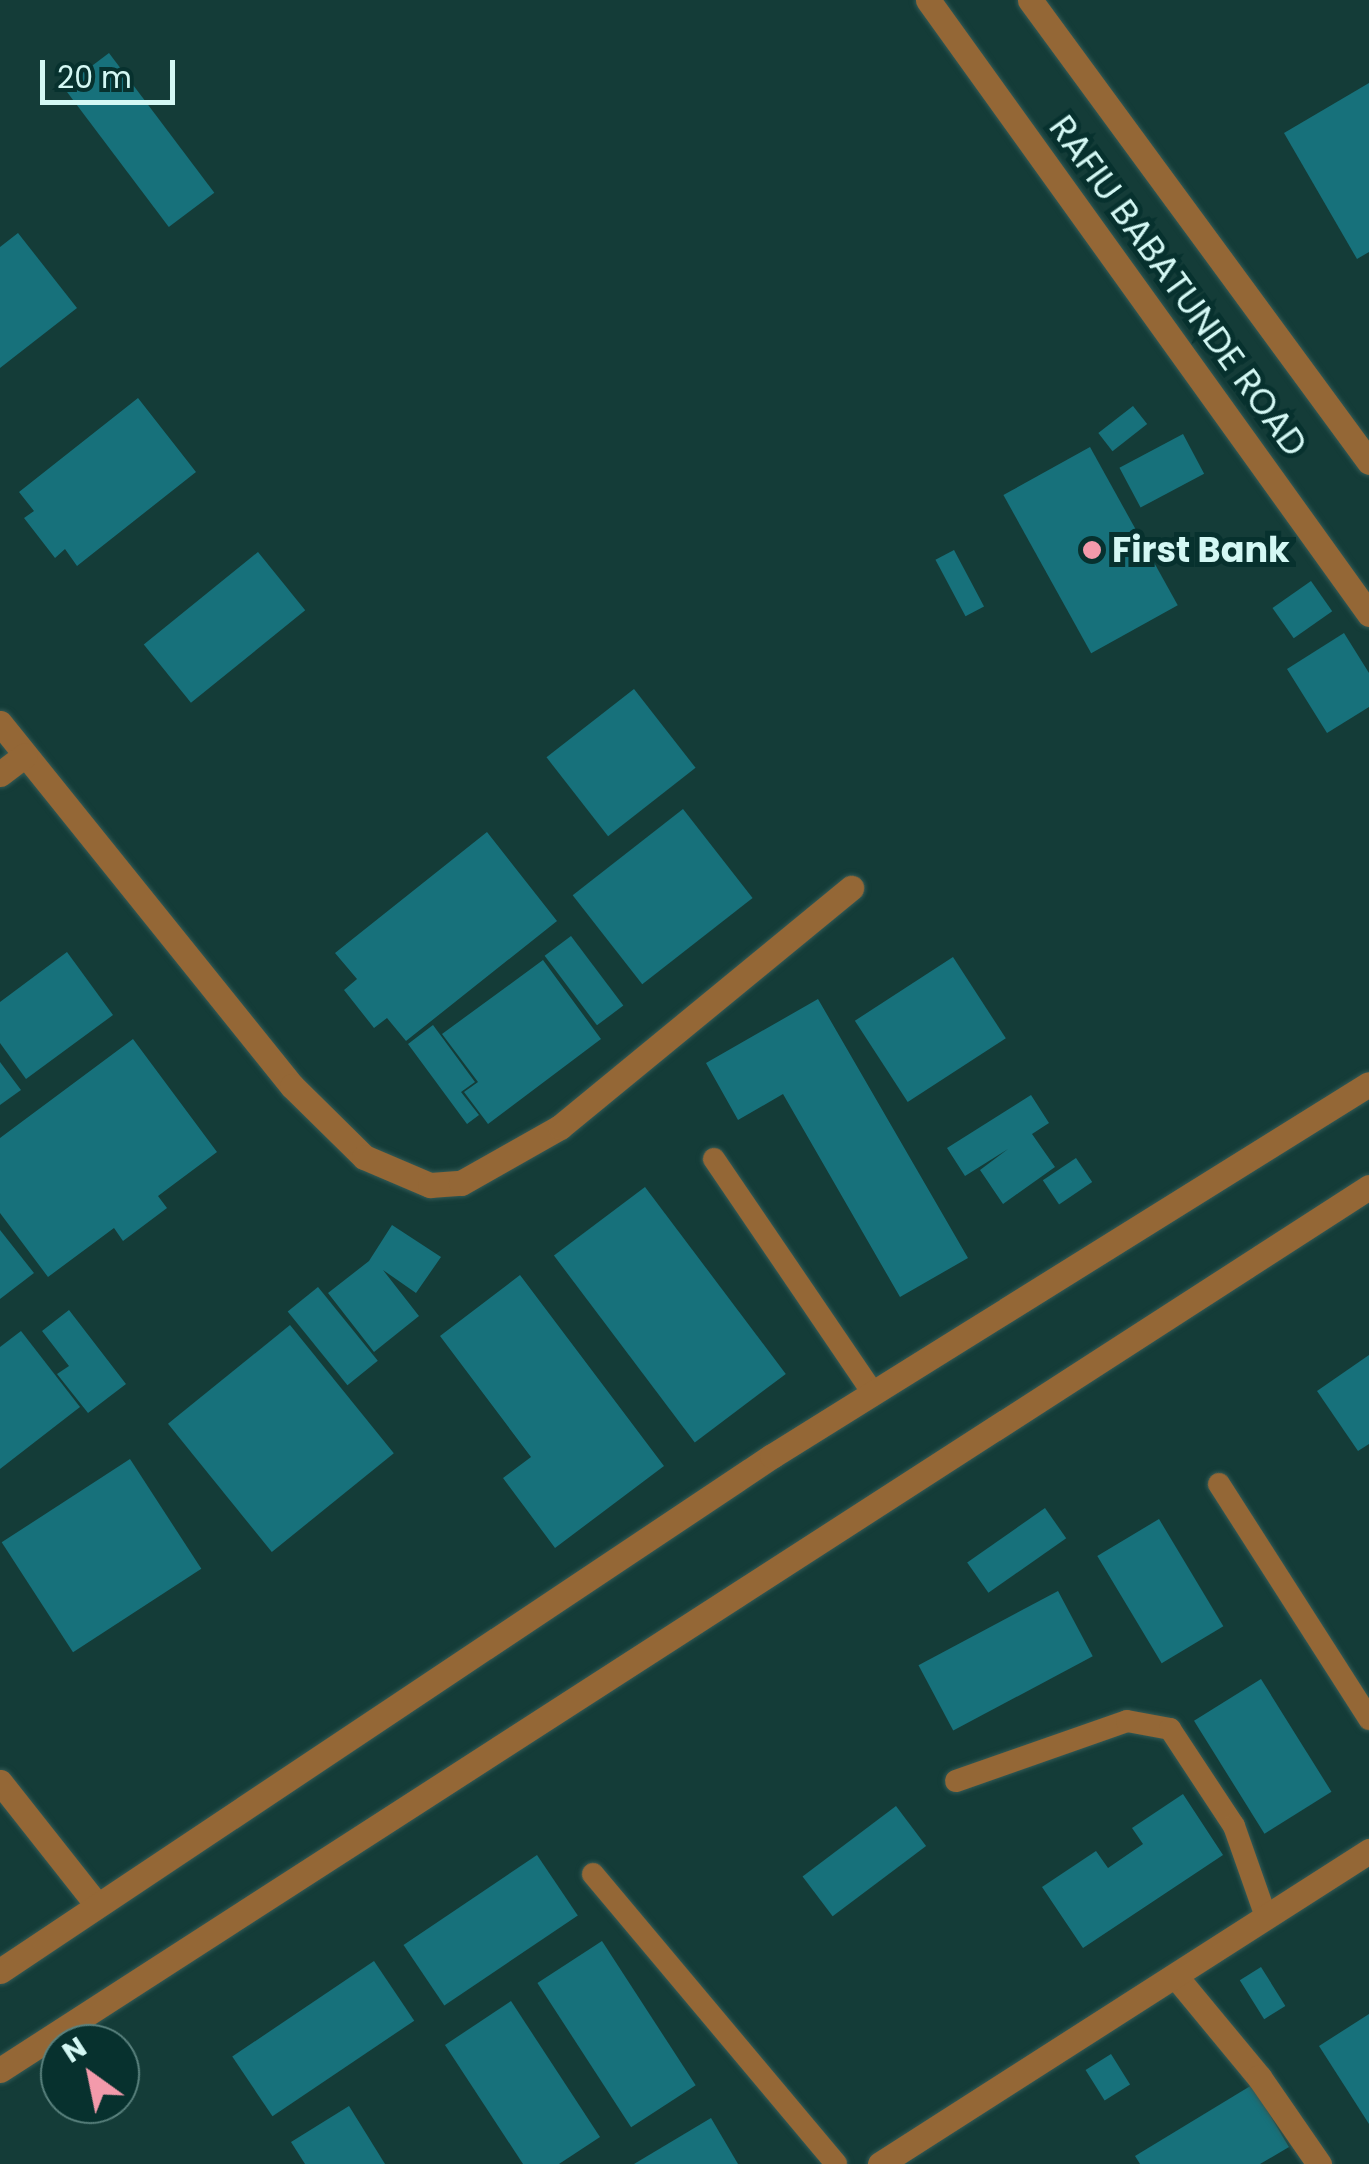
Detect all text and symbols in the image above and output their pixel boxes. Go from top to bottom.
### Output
scale bar [45,40,180,102]
text: 20 m [57,56,132,99]
street label: RAFIU BABATUNDE ROAD [1040,108,1316,464]
place label: First Bank [1112,529,1290,571]
marker: First Bank [1081,539,1103,561]
north arrow [40,2024,140,2124]
text: N [55,2028,94,2072]

